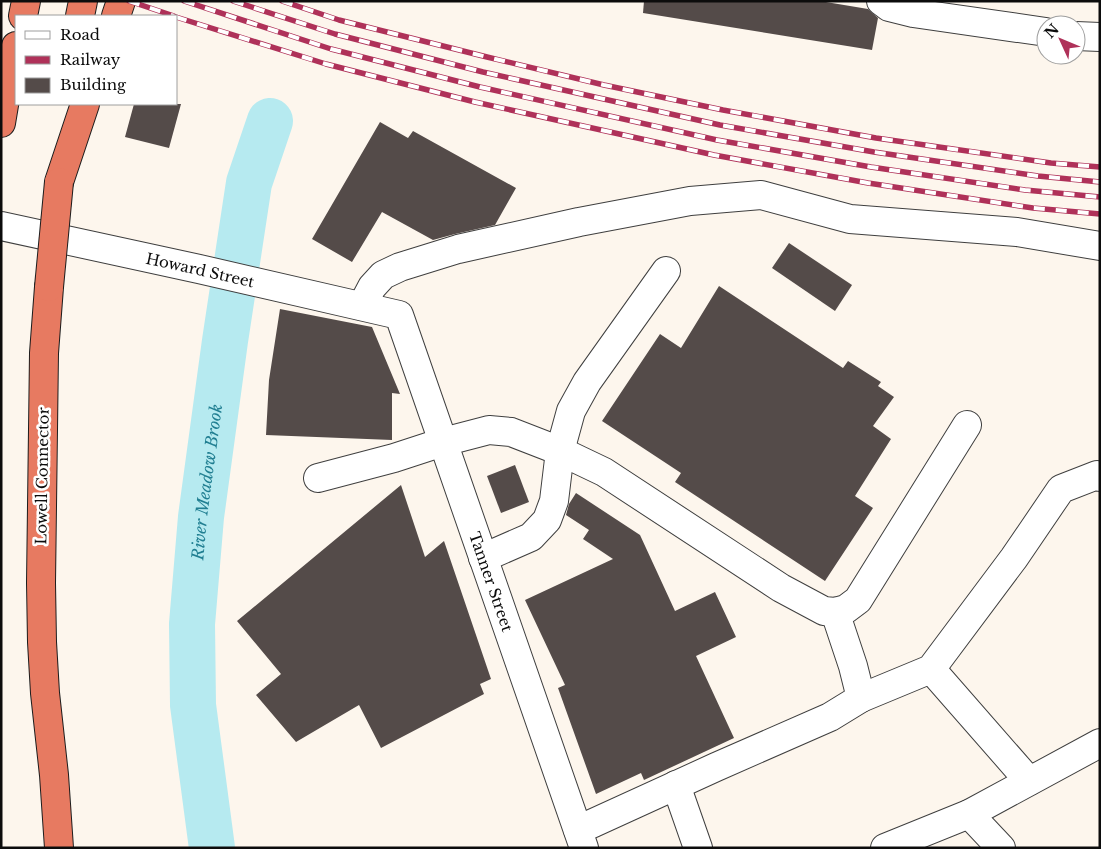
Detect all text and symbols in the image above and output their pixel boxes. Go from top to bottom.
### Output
legend [15,15,178,105]
north arrow [1036,15,1086,65]
text: N [1041,20,1063,42]
text: Road [60,25,100,44]
text: Railway [60,50,121,69]
text: Building [60,75,127,94]
street label: Howard Street [144,248,257,291]
water label: River Meadow Brook [187,403,226,562]
street label: Lowell Connector [31,406,53,545]
street label: Tanner Street [465,529,518,634]

